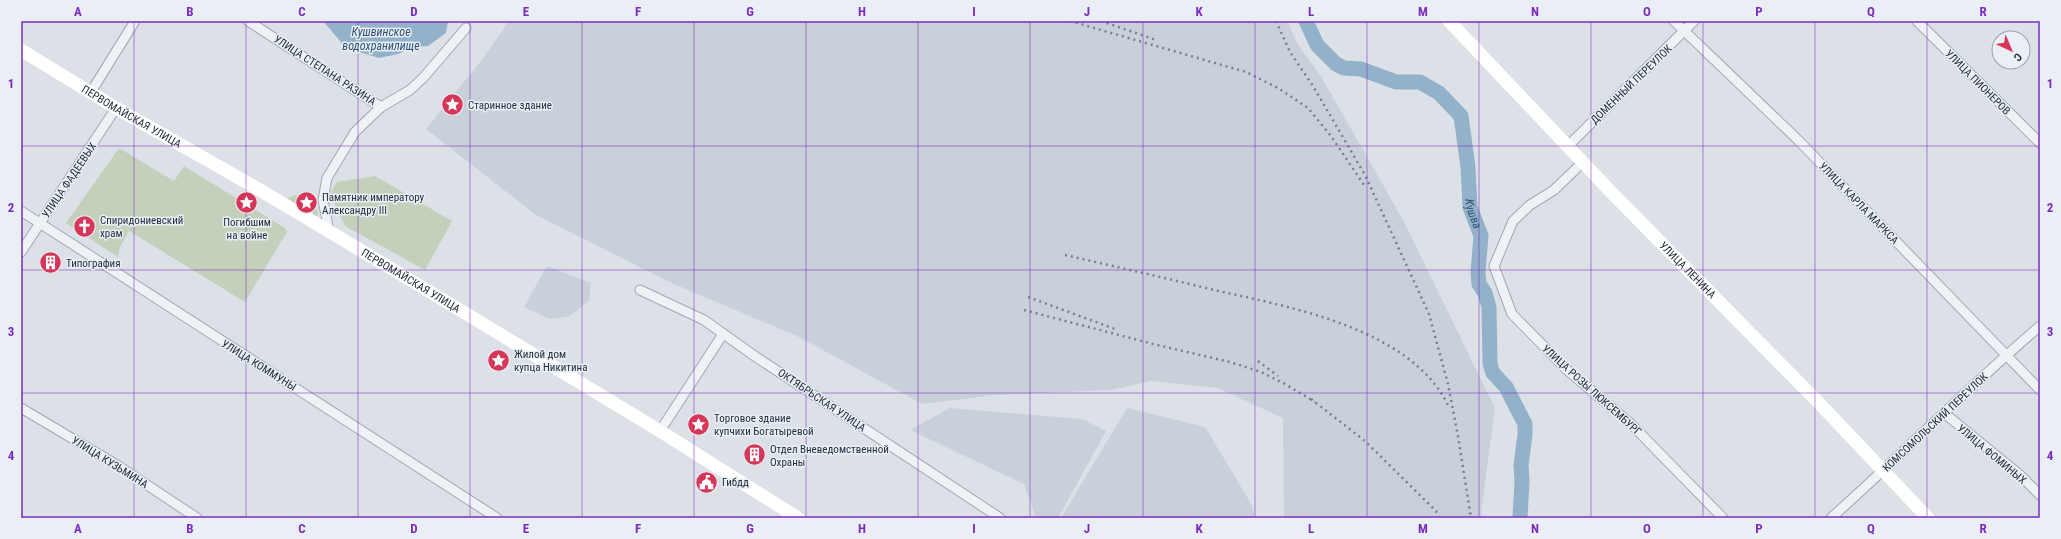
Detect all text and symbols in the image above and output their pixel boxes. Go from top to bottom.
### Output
text: A [74,4,82,19]
text: B [186,4,194,19]
text: C [298,4,306,19]
text: D [410,4,418,19]
text: E [523,4,530,19]
text: F [635,4,641,19]
text: G [746,4,754,19]
text: H [858,4,866,19]
text: I [972,4,976,19]
text: J [1084,4,1090,19]
text: K [1195,4,1203,19]
text: L [1308,4,1314,19]
text: M [1418,4,1428,19]
text: N [1531,4,1539,19]
text: O [1643,4,1651,19]
text: P [1755,4,1763,19]
text: Q [1867,4,1875,19]
text: R [1979,4,1987,19]
water label: Кушвинское водохранилище [342,25,420,53]
north arrow [1991,30,2031,70]
street label: УЛИЦА СТЕПАНА РАЗИНА [271,33,379,109]
street label: ДОМЕННЫЙ ПЕРЕУЛОК [1588,42,1675,127]
street label: УЛИЦА ПИОНЕРОВ [1942,47,2013,118]
text: С [2011,50,2024,64]
text: 1 [8,76,14,91]
text: 1 [2047,76,2053,91]
street label: ПЕРВОМАЙСКАЯ УЛИЦА [79,83,184,151]
place icon: Старинное здание [439,92,465,118]
place label: Старинное здание [468,99,552,112]
street label: УЛИЦА ФАДЕЕВЫХ [39,140,99,220]
street label: УЛИЦА КАРЛА МАРКСА [1816,160,1902,247]
place icon: Погибшим на войне [234,189,260,215]
place icon: Памятник императору Александру III [294,190,320,216]
place label: Памятник императору Александру III [322,191,425,217]
water label: Кушва [1462,198,1485,231]
text: 2 [8,200,15,215]
text: 2 [2047,200,2054,215]
church icon: Спиридониевский храм [72,213,98,239]
place label: Спиридониевский храм [100,214,183,240]
place label: Погибшим на войне [223,216,271,242]
street label: УЛИЦА ЛЕНИНА [1657,239,1719,302]
street label: ПЕРВОМАЙСКАЯ УЛИЦА [359,246,463,316]
building icon: Типография [38,250,64,276]
place label: Типография [66,257,120,270]
text: 3 [8,324,14,339]
text: 3 [2047,324,2053,339]
street label: УЛИЦА КОММУНЫ [219,337,299,394]
street label: УЛИЦА РОЗЫ ЛЮКСЕМБУРГ [1539,342,1644,438]
place icon: Жилой дом купца Никитина [486,347,512,373]
place label: Жилой дом купца Никитина [514,348,588,374]
street label: ОКТЯБРЬСКАЯ УЛИЦА [775,366,869,435]
street label: КОМСОМОЛЬСКИЙ ПЕРЕУЛОК [1880,370,1991,475]
place icon: Торговое здание купчихи Богатыревой [686,411,712,437]
place label: Торговое здание купчихи Богатыревой [714,412,814,438]
street label: УЛИЦА ФОМИНЫХ [1955,422,2029,487]
street label: УЛИЦА КУЗЬМИНА [69,434,151,491]
building icon: Отдел Вневедомственной Охраны [741,442,767,468]
place label: Отдел Вневедомственной Охраны [770,443,889,469]
text: 4 [8,448,15,463]
text: 4 [2047,448,2054,463]
public building icon: Гибдд [694,469,720,495]
place label: Гибдд [722,476,749,489]
text: A [74,521,82,536]
text: B [186,521,194,536]
text: C [298,521,306,536]
text: D [410,521,418,536]
text: E [523,521,530,536]
text: F [635,521,641,536]
text: G [746,521,754,536]
text: H [858,521,866,536]
text: I [972,521,976,536]
text: J [1084,521,1090,536]
text: K [1195,521,1203,536]
text: L [1308,521,1314,536]
text: M [1418,521,1428,536]
text: N [1531,521,1539,536]
text: O [1643,521,1651,536]
text: P [1755,521,1763,536]
text: Q [1867,521,1875,536]
text: R [1979,521,1987,536]

